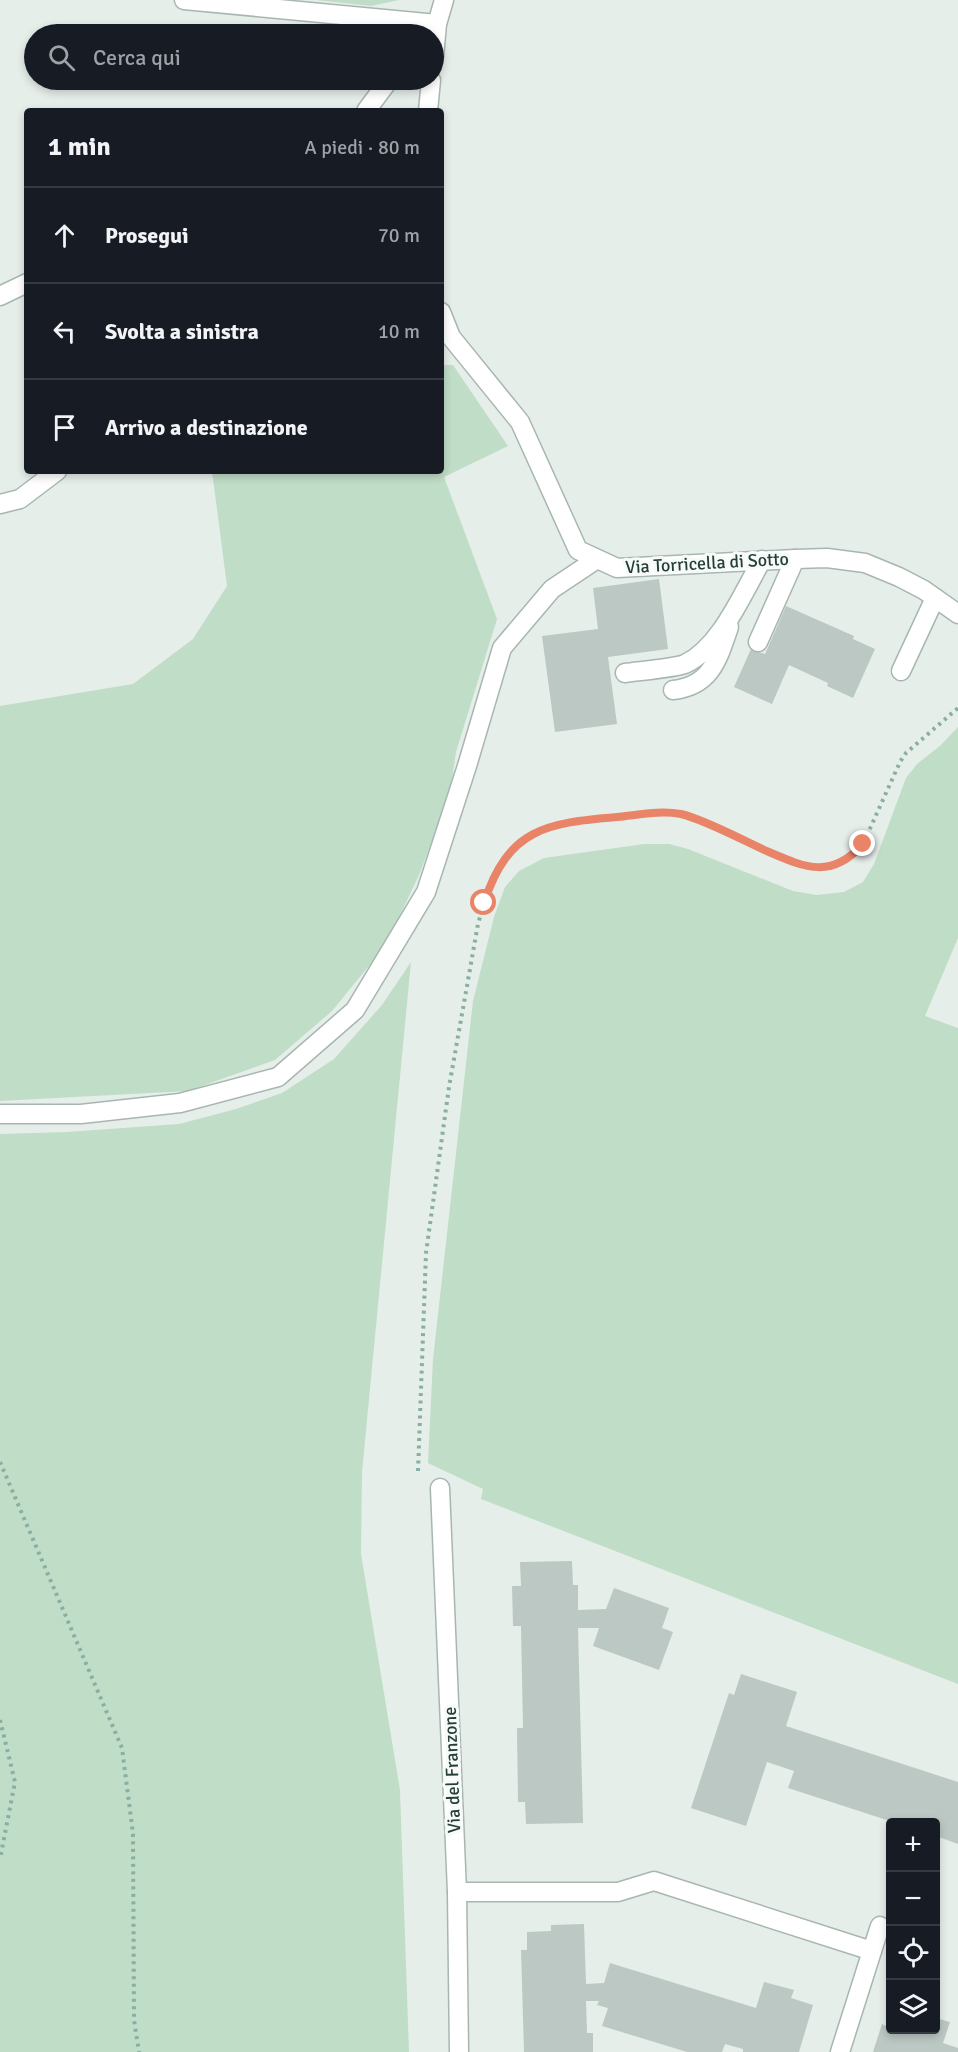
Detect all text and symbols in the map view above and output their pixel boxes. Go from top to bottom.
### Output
search box [24,24,444,90]
icon: search [45,41,78,74]
text: Cerca qui [93,44,181,71]
text: 1 min [48,131,111,163]
text: A piedi · 80 m [305,135,420,160]
icon: ahead [48,219,81,252]
text: Prosegui [105,222,189,249]
text: 70 m [378,223,420,248]
icon: left [48,315,81,348]
text: Svolta a sinistra [105,318,259,345]
text: 10 m [378,319,420,344]
icon: arrive [48,411,81,444]
text: Arrivo a destinazione [105,414,308,441]
street label: Via Torricella di Sotto [625,548,789,578]
route end [849,830,875,856]
route start [470,889,496,915]
street label: Via del Franzone [439,1706,465,1834]
map controls [886,1818,940,2034]
button: + [886,1818,940,1872]
button: − [886,1872,940,1926]
button: locate [886,1926,940,1980]
button: layers [886,1980,940,2034]

